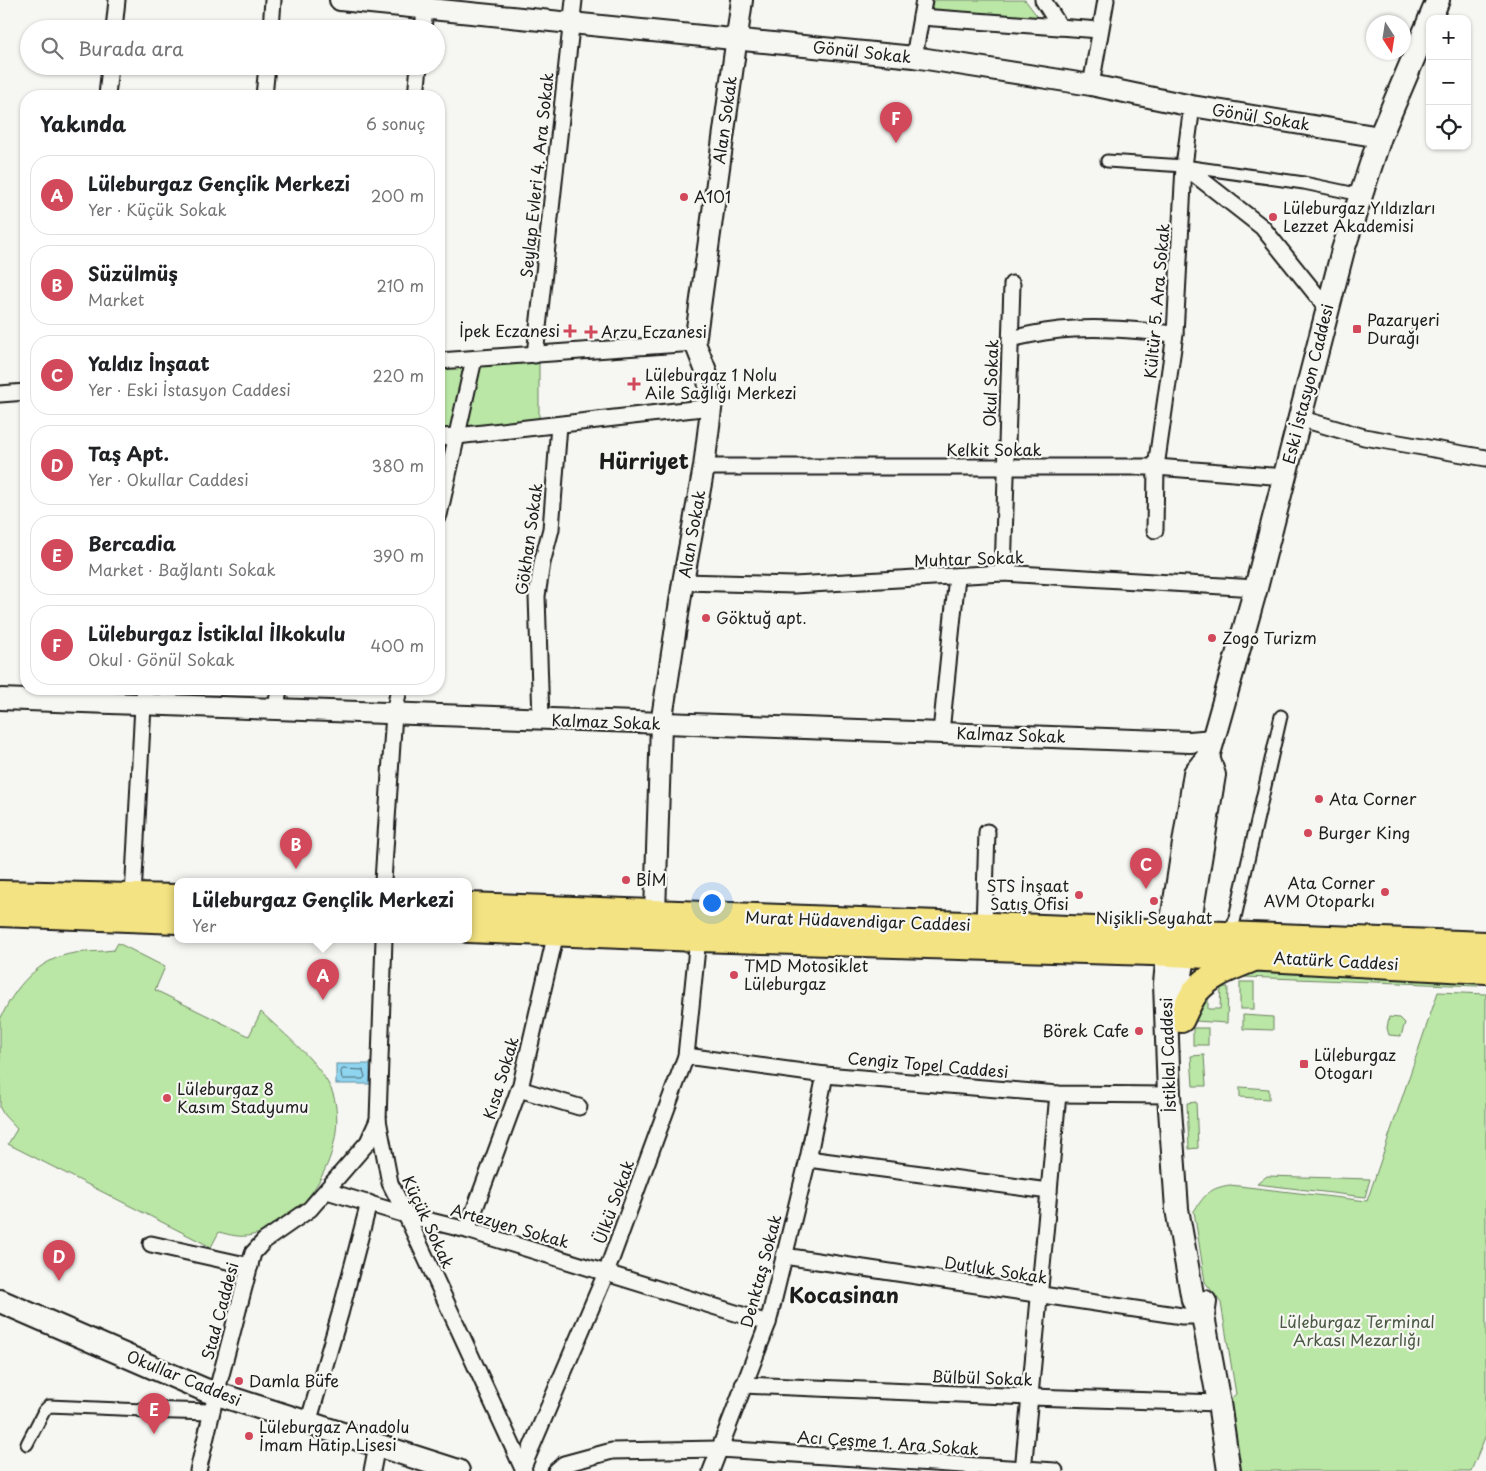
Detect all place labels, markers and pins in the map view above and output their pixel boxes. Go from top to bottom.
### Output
pin: F [880,102,912,143]
place label: A101 [694,184,731,208]
marker: A101 [678,191,690,203]
place label: Lüleburgaz Yıldızları Lezzet Akademisi [1283,195,1436,237]
marker: Lüleburgaz Yıldızları Lezzet Akademisi [1267,211,1279,223]
place label: Pazaryeri Durağı [1367,307,1440,349]
place label: İpek Eczanesi [459,318,560,342]
place label: Arzu Eczanesi [601,319,707,343]
marker: Pazaryeri Durağı [1351,323,1363,335]
marker: İpek Eczanesi [564,325,576,337]
marker: Arzu Eczanesi [585,326,597,338]
place label: Lüleburgaz 1 Nolu Aile Sağlığı Merkezi [645,362,797,404]
marker: Lüleburgaz 1 Nolu Aile Sağlığı Merkezi [627,377,641,391]
place label: Göktuğ apt. [716,605,807,629]
marker: Göktuğ apt. [700,612,712,624]
place label: Zogo Turizm [1222,625,1317,649]
marker: Zogo Turizm [1206,632,1218,644]
place label: Ata Corner [1329,786,1417,810]
marker: Ata Corner [1313,793,1325,805]
place label: Burger King [1318,820,1410,844]
marker: Burger King [1302,827,1314,839]
pin: B [280,828,312,869]
pin: C [1130,848,1162,889]
place label: BİM [636,867,667,891]
place label: Ata Corner AVM Otoparkı [1264,870,1376,912]
place label: STS İnşaat Satış Ofisi [986,873,1069,915]
marker: BİM [620,874,632,886]
marker: Ata Corner AVM Otoparkı [1379,886,1391,898]
marker: STS İnşaat Satış Ofisi [1073,889,1085,901]
marker: Nişikli Seyahat [1148,895,1160,907]
place label: Nişikli Seyahat [1096,905,1213,929]
place label: TMD Motosiklet Lüleburgaz [744,953,869,995]
pin: A [307,959,339,1000]
marker: TMD Motosiklet Lüleburgaz [728,969,740,981]
place label: Börek Cafe [1042,1018,1129,1042]
marker: Börek Cafe [1133,1025,1145,1037]
place label: Lüleburgaz Otogarı [1314,1042,1396,1084]
marker: Lüleburgaz Otogarı [1298,1058,1310,1070]
place label: Lüleburgaz 8 Kasım Stadyumu [177,1076,309,1118]
marker: Lüleburgaz 8 Kasım Stadyumu [161,1092,173,1104]
pin: D [43,1240,75,1281]
place label: Damla Büfe [249,1368,339,1392]
marker: Damla Büfe [233,1375,245,1387]
pin: E [138,1393,170,1434]
place label: Lüleburgaz Anadolu İmam Hatip Lisesi [259,1414,409,1456]
marker: Lüleburgaz Anadolu İmam Hatip Lisesi [243,1430,255,1442]

